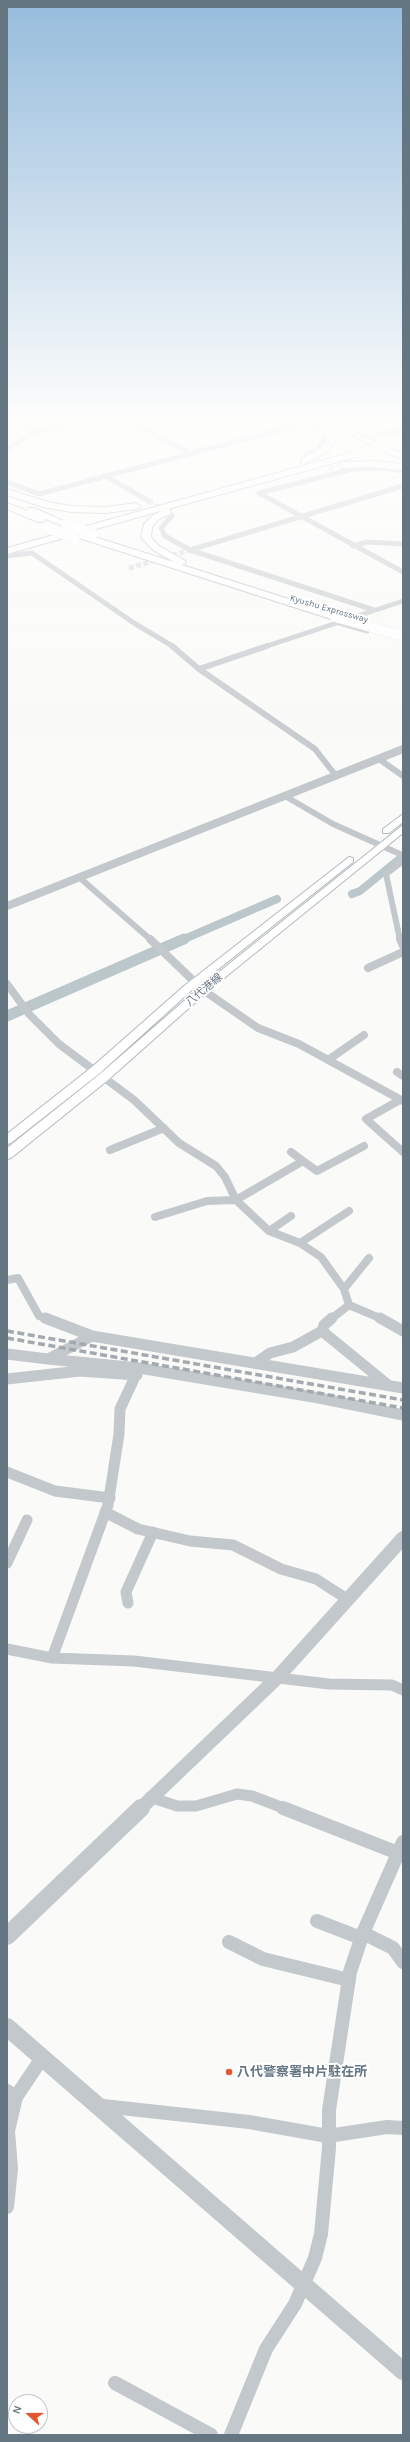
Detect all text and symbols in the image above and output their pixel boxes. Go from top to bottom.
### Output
street label: Kyushu Expressway [289,593,369,625]
street label: 八代港線 [183,971,225,1009]
place label: 八代警察署中片駐在所 [237,2064,367,2080]
marker: 八代警察署中片駐在所 [224,2067,234,2077]
north arrow [8,2394,48,2434]
text: N [10,2404,25,2416]

